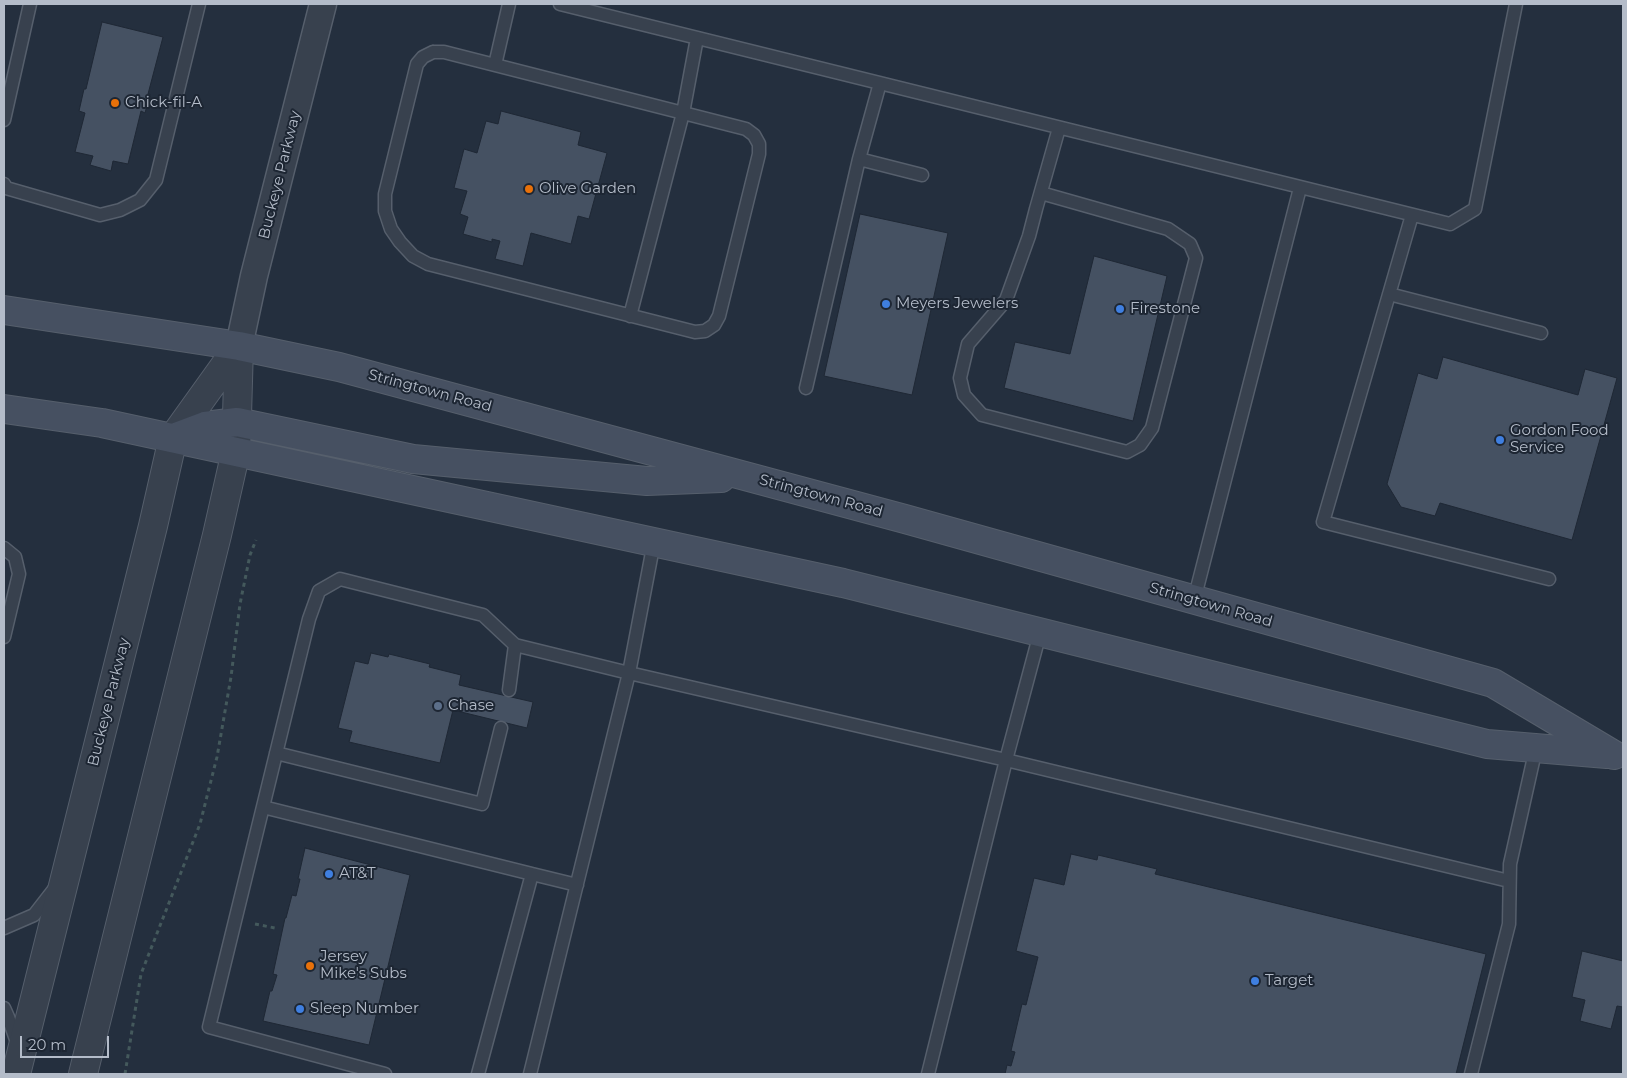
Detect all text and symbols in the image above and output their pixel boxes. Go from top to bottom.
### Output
place label: Chick-fil-A [125,94,202,112]
marker: Chick-fil-A [109,97,121,109]
street label: Buckeye Parkway [255,109,305,241]
place label: Olive Garden [539,180,636,198]
marker: Olive Garden [523,183,535,195]
place label: Meyers Jewelers [896,295,1018,313]
marker: Meyers Jewelers [880,298,892,310]
place label: Firestone [1130,300,1200,318]
marker: Firestone [1114,303,1126,315]
street label: Stringtown Road [366,366,494,416]
place label: Gordon Food Service [1510,422,1609,457]
marker: Gordon Food Service [1494,434,1506,446]
street label: Stringtown Road [757,471,885,521]
street label: Stringtown Road [1147,579,1275,631]
street label: Buckeye Parkway [84,636,134,768]
place label: Chase [448,697,494,715]
marker: Chase [432,700,444,712]
place label: AT&T [339,865,376,883]
marker: AT&T [323,868,335,880]
place label: Jersey Mike's Subs [320,948,407,983]
marker: Jersey Mike's Subs [304,960,316,972]
place label: Target [1265,972,1313,990]
marker: Target [1249,975,1261,987]
place label: Sleep Number [310,1000,419,1018]
marker: Sleep Number [294,1003,306,1015]
scale bar [22,1026,111,1058]
text: 20 m [28,1035,66,1054]

